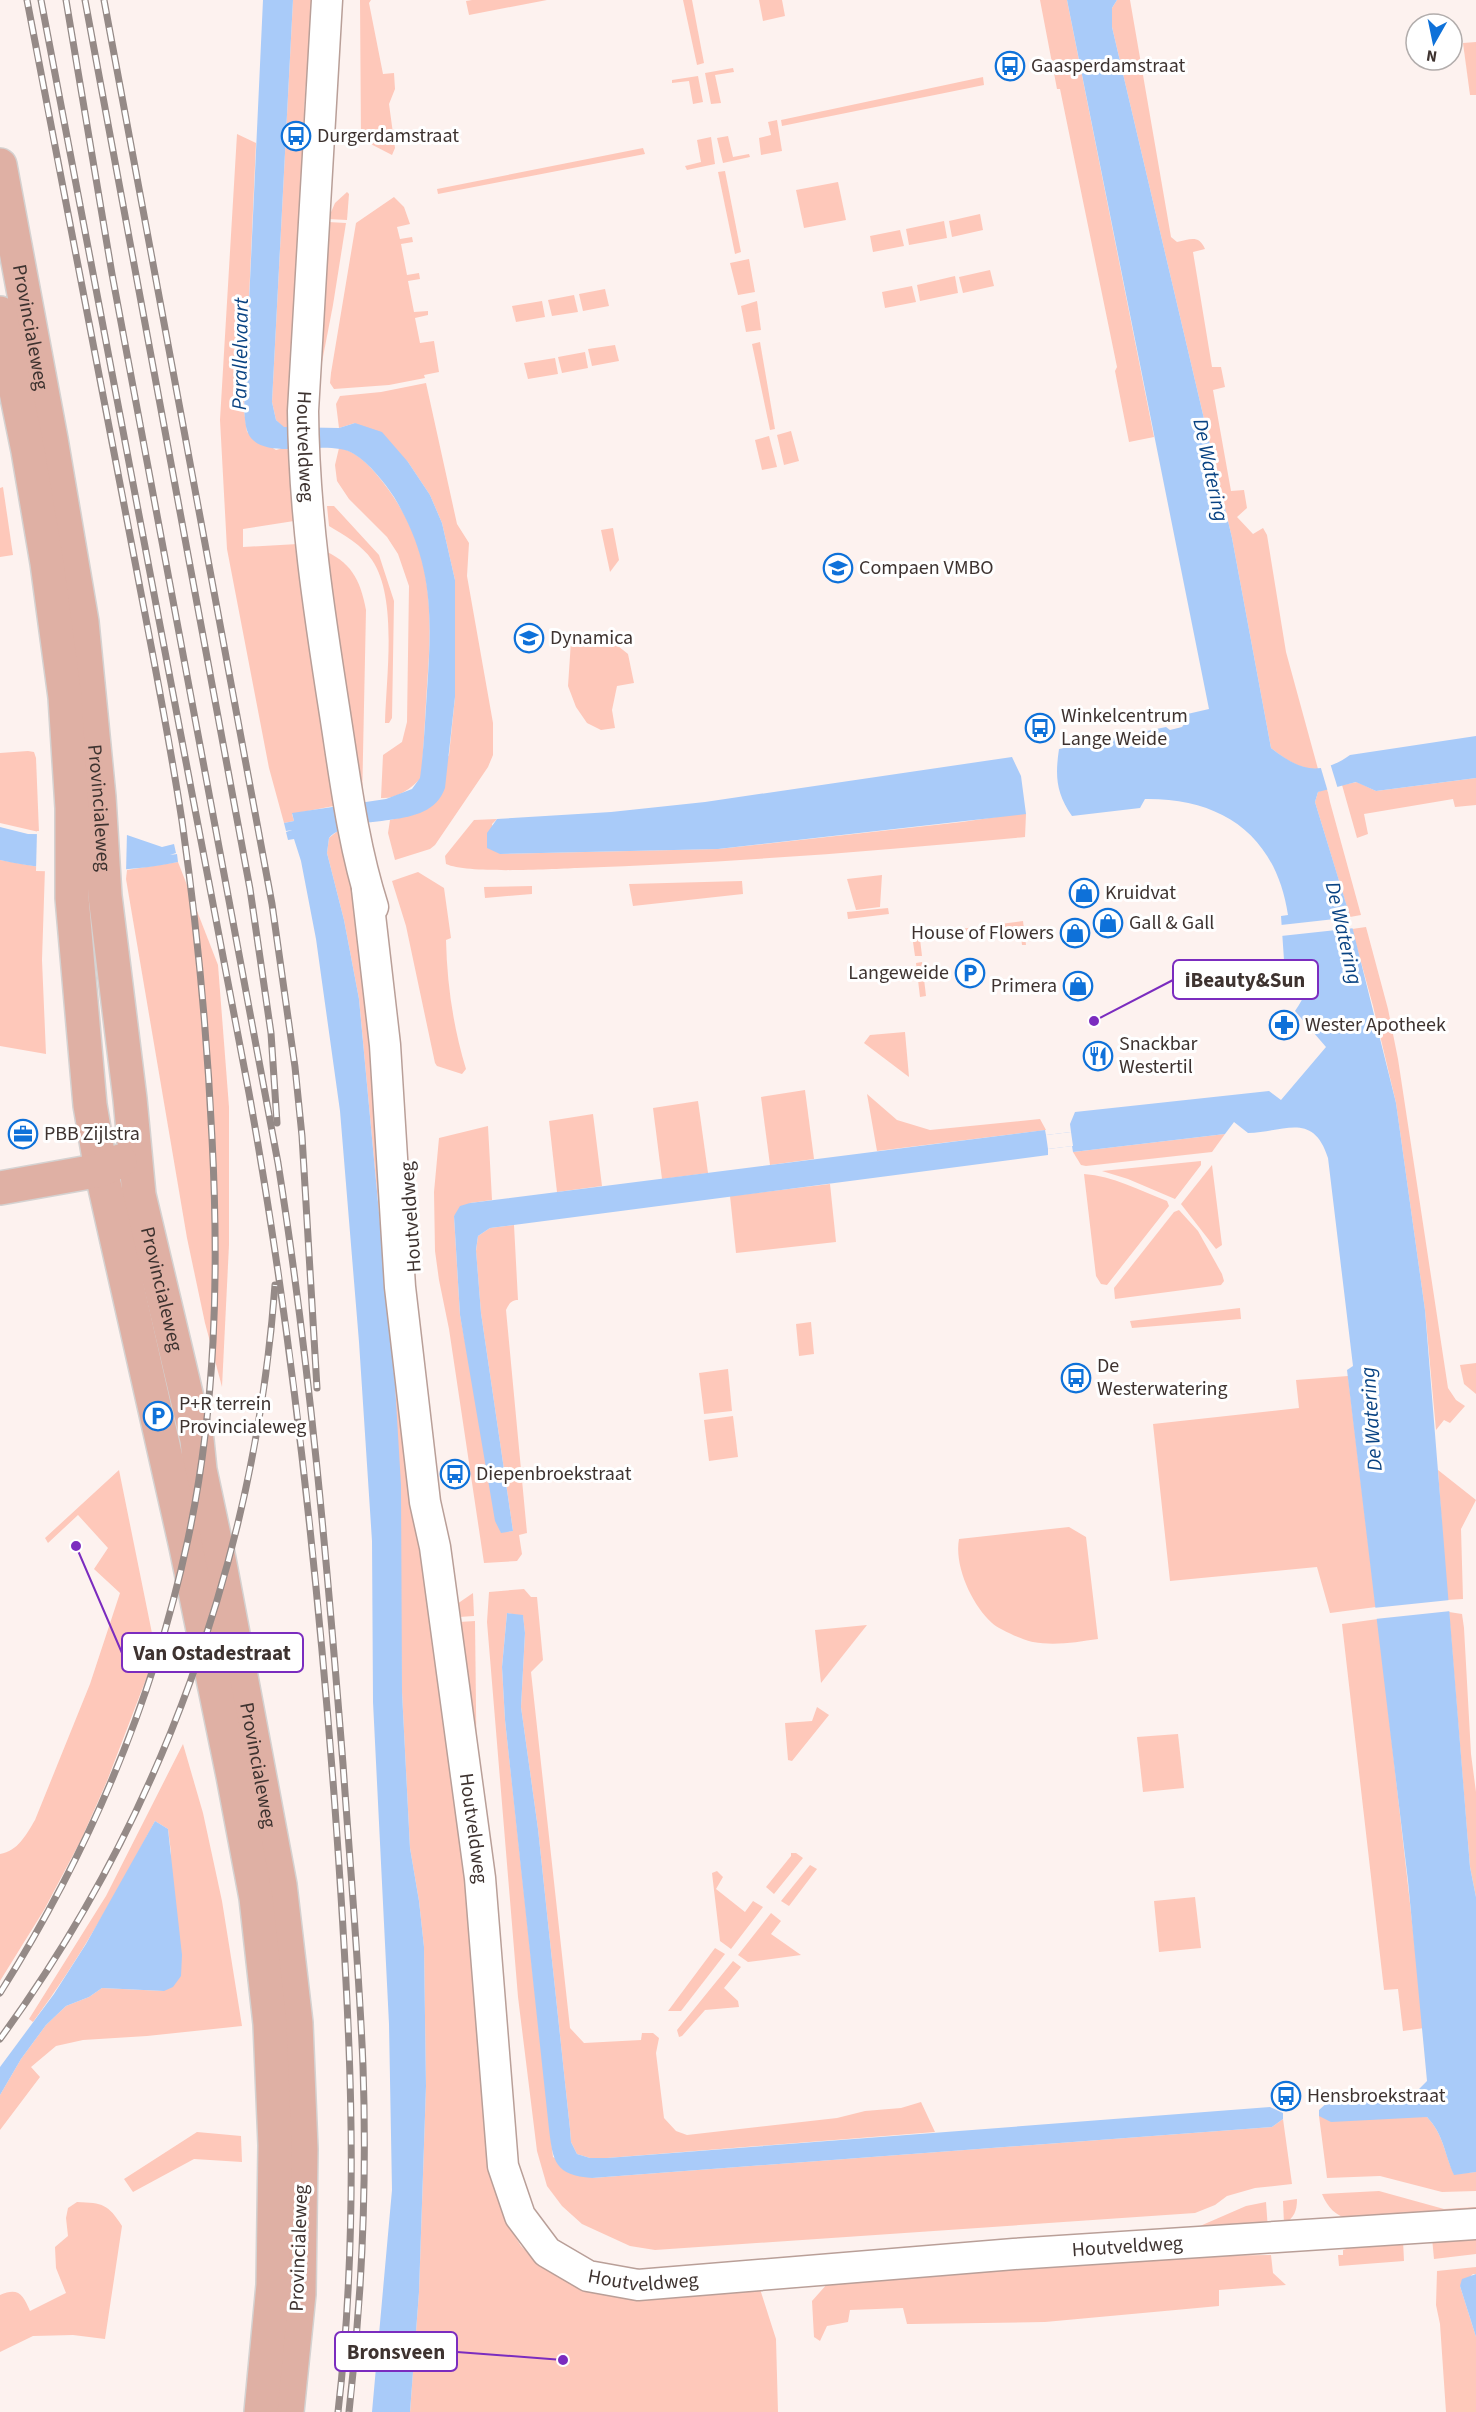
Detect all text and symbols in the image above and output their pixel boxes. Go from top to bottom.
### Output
north arrow [1404,12,1464,72]
text: N [1425,44,1439,68]
bus stop icon: Gaasperdamstraat [994,50,1026,82]
place label: Gaasperdamstraat [1031,52,1185,80]
bus stop icon: Durgerdamstraat [280,120,312,152]
place label: Durgerdamstraat [317,122,459,150]
street label: Provincialeweg [5,262,56,392]
water label: Parallelvaart [224,296,256,410]
street label: Houtveldweg [289,390,321,503]
water label: De Watering [1185,416,1237,524]
school or university icon: Compaen VMBO [822,552,854,584]
place label: Compaen VMBO [859,554,993,582]
school or university icon: Dynamica [513,622,545,654]
place label: Dynamica [550,624,633,652]
place label: Winkelcentrum Lange Weide [1061,702,1188,753]
bus stop icon: Winkelcentrum Lange Weide [1024,712,1056,744]
street label: Provincialeweg [80,743,117,872]
shop icon: Kruidvat [1068,877,1100,909]
place label: Kruidvat [1105,879,1176,907]
water label: De Watering [1318,879,1370,987]
shop icon: Gall & Gall [1092,907,1124,939]
place label: Gall & Gall [1129,909,1214,937]
shop icon: House of Flowers [1059,917,1091,949]
place label: House of Flowers [911,919,1054,947]
parking icon: Langeweide [954,957,986,989]
place label: Langeweide [848,959,949,987]
callout: iBeauty&Sun [1173,960,1318,999]
text: iBeauty&Sun [1185,965,1305,995]
shop icon: Primera [1062,970,1094,1002]
place label: Primera [991,972,1057,1000]
pharmacy icon: Wester Apotheek [1268,1009,1300,1041]
place label: Wester Apotheek [1305,1011,1446,1039]
place label: Snackbar Westertil [1119,1030,1198,1081]
restaurant icon: Snackbar Westertil [1082,1040,1114,1072]
office icon: PBB Zijlstra [7,1118,39,1150]
place label: PBB Zijlstra [44,1120,140,1148]
street label: Houtveldweg [393,1161,429,1273]
street label: Provincialeweg [133,1224,190,1354]
place label: De Westerwatering [1097,1352,1228,1403]
bus stop icon: De Westerwatering [1060,1362,1092,1394]
water label: De Watering [1352,1366,1390,1472]
place label: P+R terrein Provincialeweg [179,1390,306,1441]
parking icon: P+R terrein Provincialeweg [142,1400,174,1432]
bus stop icon: Diepenbroekstraat [439,1458,471,1490]
place label: Diepenbroekstraat [476,1460,632,1488]
callout: Van Ostadestraat [122,1633,303,1672]
text: Van Ostadestraat [132,1638,291,1668]
street label: Provincialeweg [232,1700,283,1830]
street label: Houtveldweg [452,1771,494,1885]
bus stop icon: Hensbroekstraat [1270,2080,1302,2112]
place label: Hensbroekstraat [1307,2082,1446,2110]
street label: Provincialeweg [283,2184,315,2312]
street label: Houtveldweg [1071,2229,1184,2264]
street label: Houtveldweg [586,2262,699,2299]
callout: Bronsveen [335,2332,457,2371]
text: Bronsveen [347,2337,445,2367]

